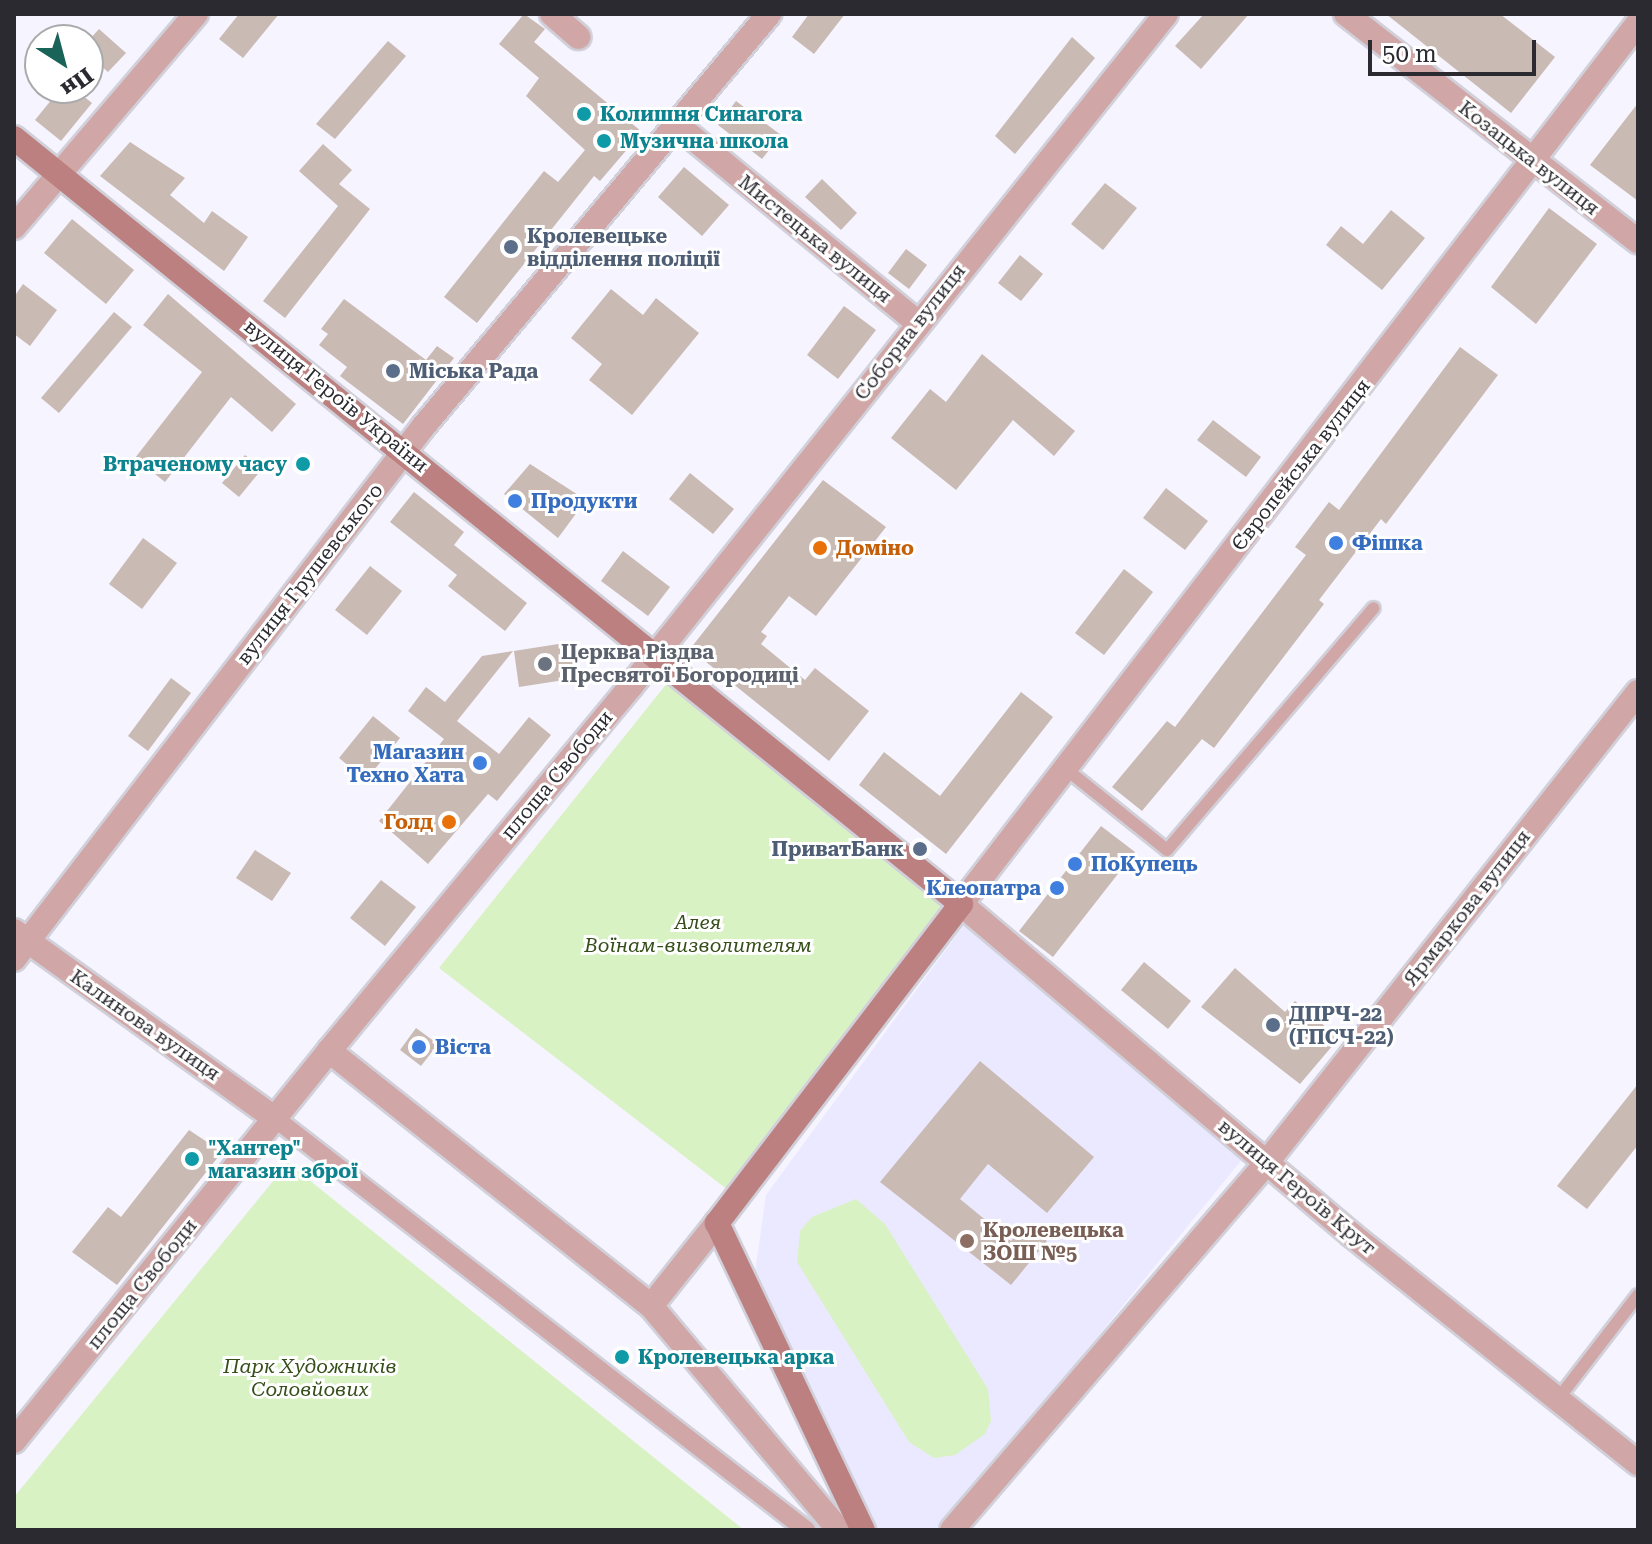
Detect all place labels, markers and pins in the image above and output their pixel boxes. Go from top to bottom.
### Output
place label: Колишня Синагога [600,102,802,126]
marker: Колишня Синагога [575,105,593,123]
place label: Музична школа [620,129,788,153]
marker: Музична школа [595,132,613,150]
place label: Кролевецьке відділення поліції [527,224,720,271]
marker: Кролевецьке відділення поліції [502,238,520,256]
place label: Міська Рада [409,359,538,383]
marker: Міська Рада [384,362,402,380]
place label: Втраченому часу [103,452,287,476]
marker: Втраченому часу [294,455,312,473]
place label: Продукти [531,489,637,513]
marker: Продукти [506,492,524,510]
place label: Фішка [1352,531,1423,555]
marker: Фішка [1327,534,1345,552]
place label: Доміно [836,536,914,560]
marker: Доміно [811,539,829,557]
place label: Церква Різдва Пресвятої Богородиці [561,640,799,687]
marker: Церква Різдва Пресвятої Богородиці [536,655,554,673]
place label: Магазин Техно Хата [347,740,464,787]
marker: Магазин Техно Хата [471,754,489,772]
place label: Голд [384,810,433,834]
marker: Голд [440,813,458,831]
place label: ПриватБанк [772,837,904,861]
marker: ПриватБанк [911,840,929,858]
place label: ПоКупець [1091,852,1197,876]
marker: ПоКупець [1066,855,1084,873]
place label: Клеопатра [926,876,1041,900]
marker: Клеопатра [1048,879,1066,897]
place label: ДПРЧ-22 (ГПСЧ-22) [1289,1002,1394,1049]
marker: ДПРЧ-22 (ГПСЧ-22) [1264,1016,1282,1034]
place label: Віста [435,1035,491,1059]
marker: Віста [410,1038,428,1056]
place label: "Хантер" магазин зброї [208,1136,358,1183]
marker: "Хантер" магазин зброї [183,1150,201,1168]
place label: Кролевецька ЗОШ №5 [983,1218,1124,1265]
marker: Кролевецька ЗОШ №5 [958,1232,976,1250]
place label: Кролевецька арка [638,1345,834,1369]
marker: Кролевецька арка [613,1348,631,1366]

